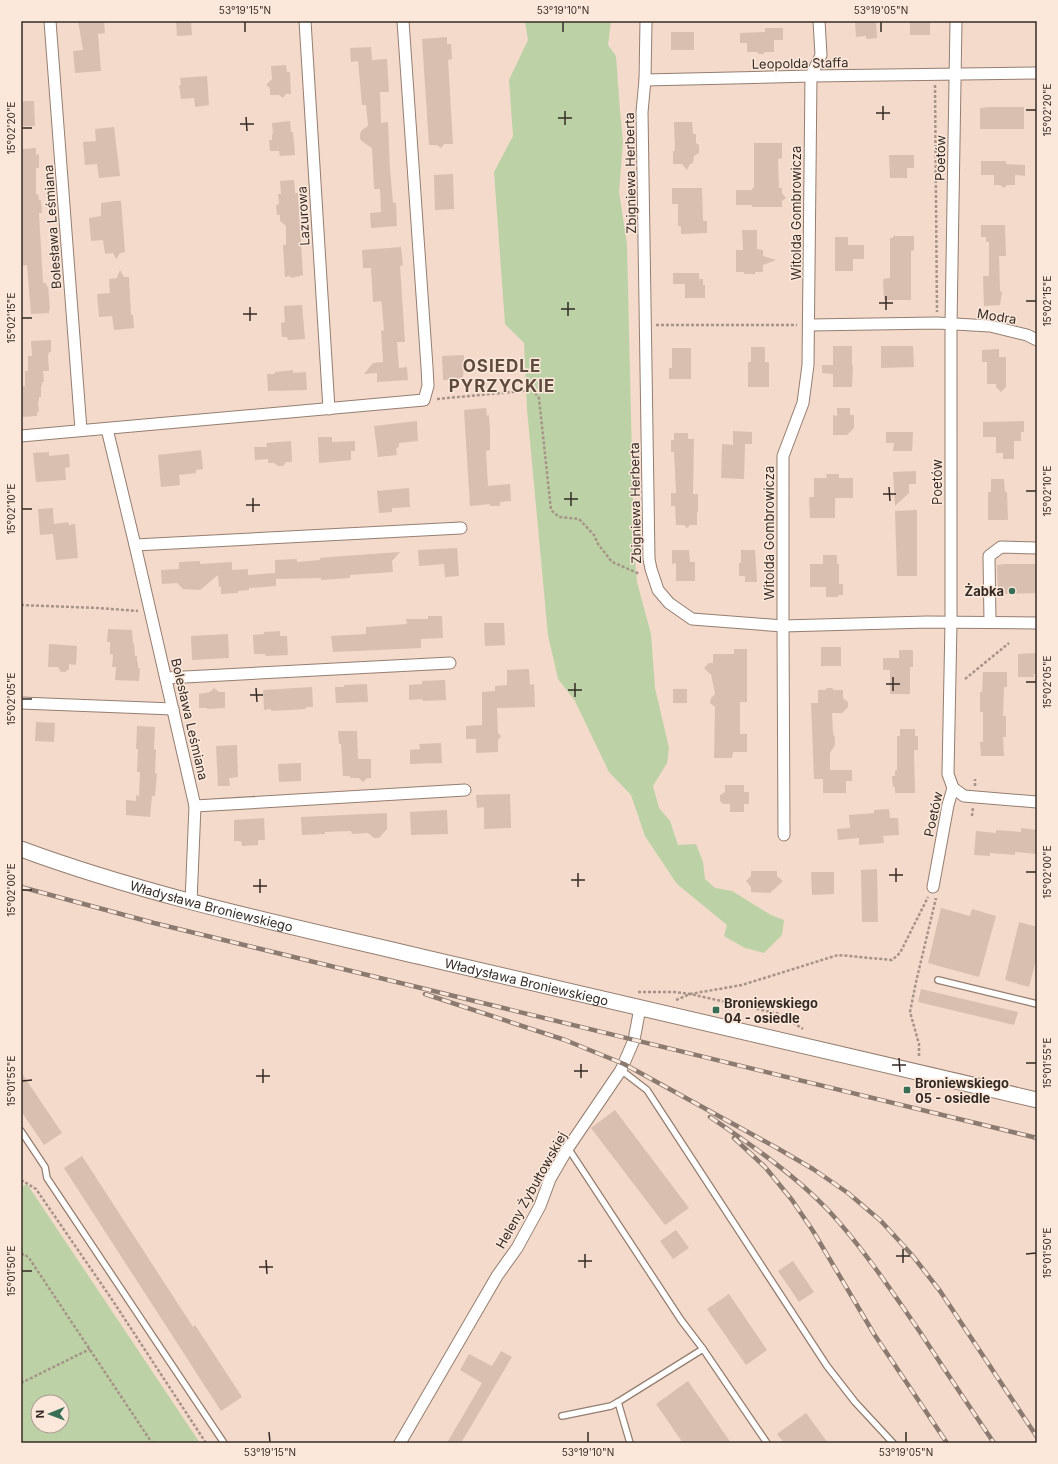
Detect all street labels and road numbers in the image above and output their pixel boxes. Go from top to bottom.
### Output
street label: Leopolda Staffa [752,54,848,72]
street label: Zbigniewa Herberta [621,112,639,234]
street label: Poetów [932,135,948,181]
street label: Witolda Gombrowicza [788,146,804,280]
street label: Bolesława Leśmiana [40,164,64,290]
street label: Lazurowa [293,186,313,246]
street label: Modra [976,305,1018,327]
street label: Zbigniewa Herberta [626,442,644,564]
street label: Poetów [929,459,945,505]
street label: Witolda Gombrowicza [761,466,777,600]
street label: Bolesława Leśmiana [168,657,212,781]
street label: Poetów [920,790,946,838]
street label: Władysława Broniewskiego [128,877,295,935]
street label: Władysława Broniewskiego [443,955,610,1009]
street label: Heleny Żybułtowskiej [492,1129,570,1251]

